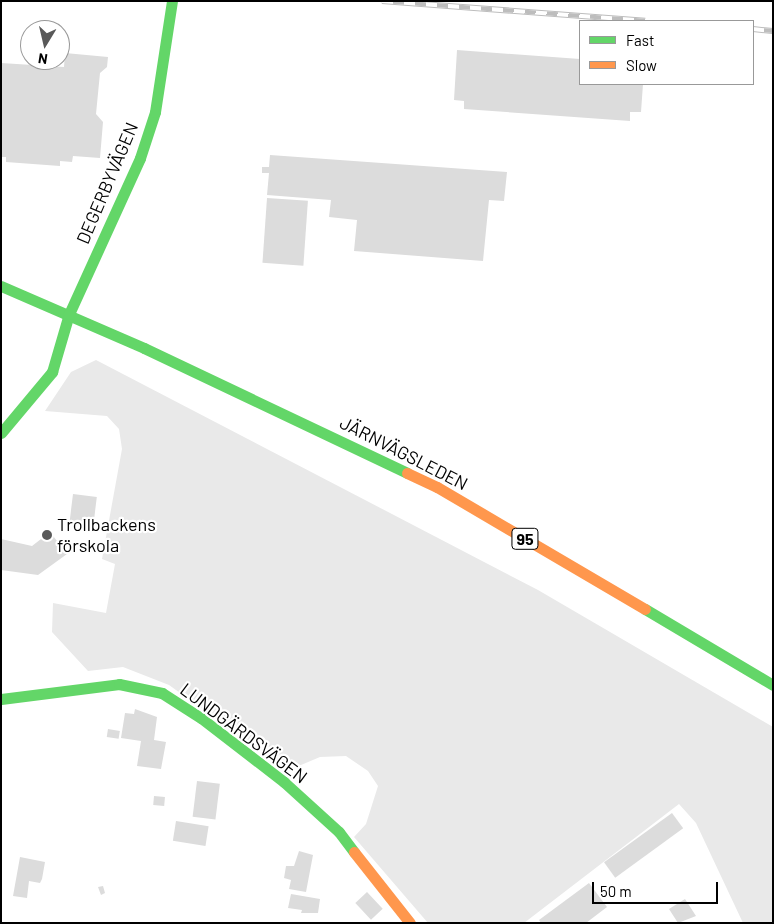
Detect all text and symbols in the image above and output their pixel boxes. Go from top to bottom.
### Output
north arrow [20,20,70,70]
legend [579,20,754,85]
text: Fast [626,31,654,49]
text: N [37,50,49,68]
text: Slow [626,56,657,74]
street label: DEGERBYVÄGEN [72,119,142,247]
street label: JÄRNVÄGSLEDEN [336,411,472,495]
place label: Trollbackens förskola [57,514,156,556]
road number: 95 [511,526,539,552]
marker: Trollbackens förskola [41,529,53,541]
street label: LUNDGÄRDSVÄGEN [176,678,312,788]
scale bar [594,872,720,904]
text: 50 m [600,882,632,900]

